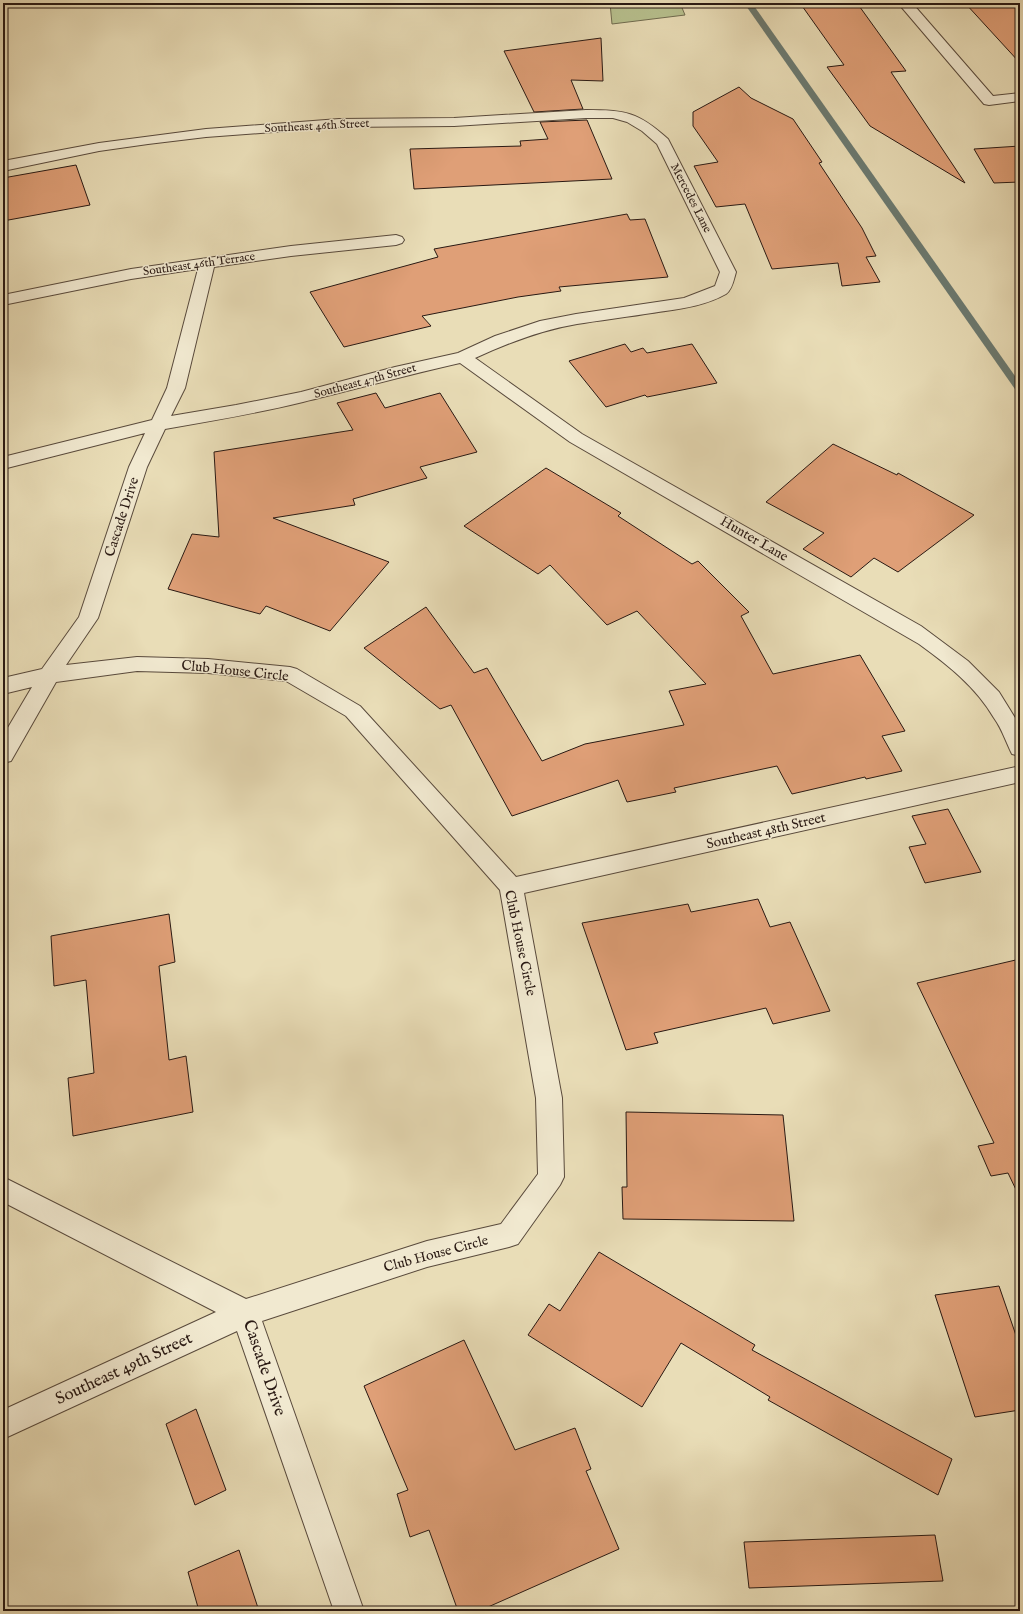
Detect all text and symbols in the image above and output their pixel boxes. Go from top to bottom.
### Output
street label: Southeast 46th Street [264,116,370,136]
street label: Mercedes Lane [667,161,715,236]
street label: Southeast 46th Terrace [142,249,256,279]
street label: Southeast 47th Street [312,360,418,402]
street label: Cascade Drive [101,474,143,559]
street label: Hunter Lane [717,512,792,566]
street label: Club House Circle [181,656,290,686]
street label: Southeast 48th Street [705,808,828,853]
street label: Club House Circle [500,889,540,998]
street label: Club House Circle [382,1231,491,1277]
street label: Cascade Drive [238,1317,290,1419]
street label: Southeast 49th Street [52,1328,196,1410]

